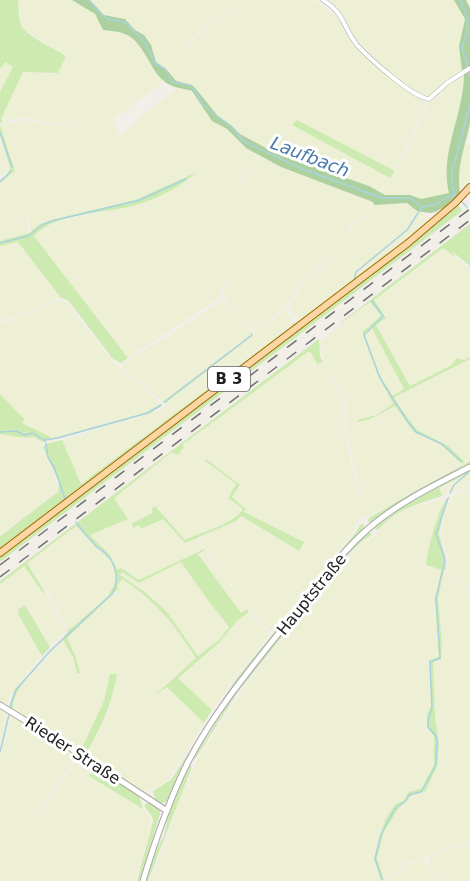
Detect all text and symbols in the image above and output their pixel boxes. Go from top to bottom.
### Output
water label: Laufbach [268,132,352,181]
road number: B 3 [208,367,250,391]
street label: Hauptstraße [273,550,350,639]
street label: Rieder Straße [22,713,124,788]

